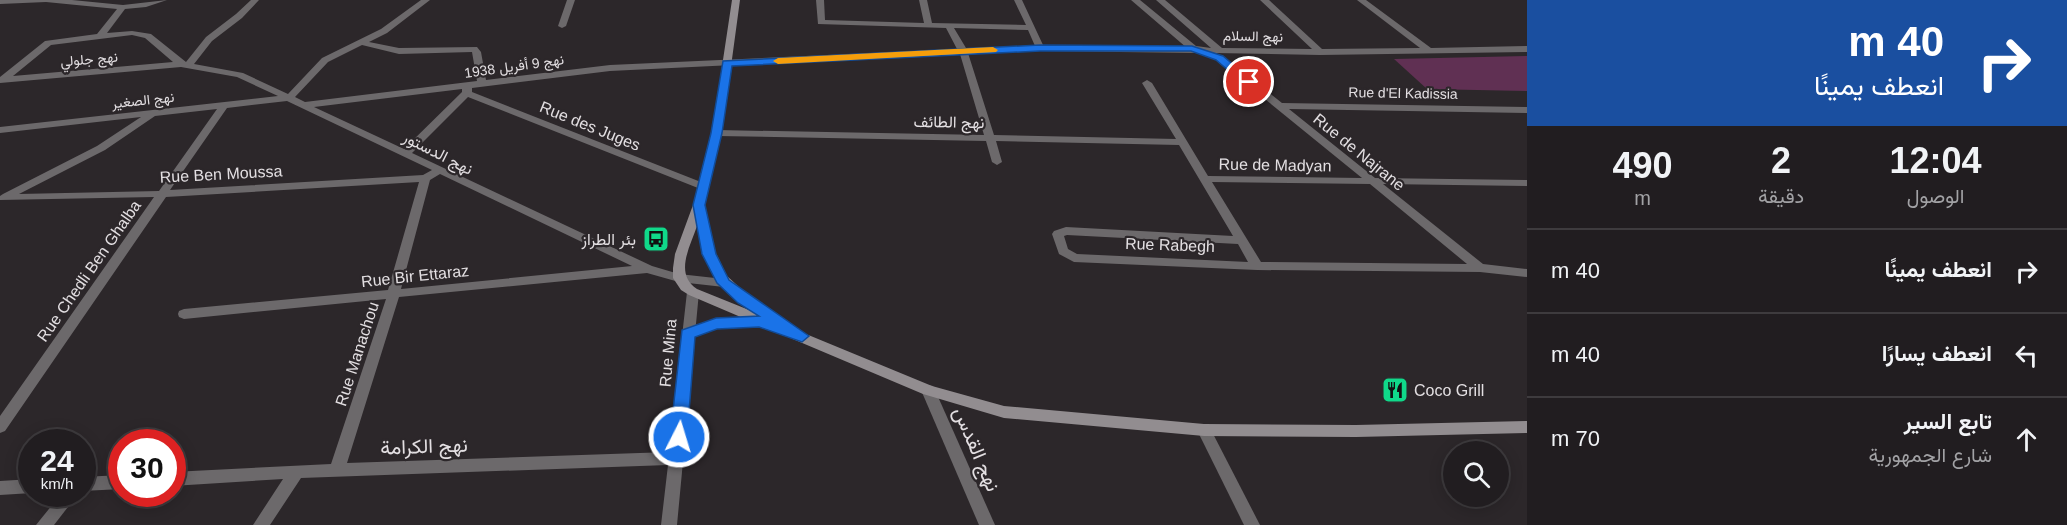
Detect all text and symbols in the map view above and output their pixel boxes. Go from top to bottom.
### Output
text: 40 m [1848,18,1944,65]
icon: right [1965,24,2043,102]
street label: نهج السلام [1223,27,1283,48]
street label: نهج جلولي [60,49,119,73]
street label: نهج 9 أفريل 1938 [463,51,565,84]
pin [1223,56,1274,107]
icon: arrive [1232,65,1265,98]
text: انعطف يمينًا [1814,71,1944,101]
street label: Rue d'El Kadissia [1348,84,1458,102]
street label: نهج الصغير [110,89,175,114]
street label: Rue des Juges [537,98,643,154]
street label: Rue de Najrane [1310,110,1408,194]
street label: نهج الطائف [913,113,985,134]
street label: نهج الدستور [398,128,476,180]
text: 2 [1771,140,1791,181]
text: 12:04 [1890,140,1982,181]
text: 490 [1612,145,1673,186]
street label: Rue de Madyan [1218,156,1332,174]
street label: Rue Ben Moussa [159,162,283,186]
text: دقيقة [1758,185,1804,207]
text: الوصول [1907,185,1964,207]
text: m [1634,187,1651,209]
street label: Rue Chedli Ben Ghalba [34,197,144,345]
bus stop icon: بئر الطراز [641,224,671,254]
place label: بئر الطراز [581,231,636,250]
street label: Rue Rabegh [1125,235,1215,255]
icon: right [2010,255,2043,288]
text: انعطف يمينًا [1884,257,1992,282]
text: 40 m [1551,258,1600,283]
street label: Rue Bir Ettaraz [360,262,470,290]
street label: Rue Manachou [332,300,382,408]
street label: Rue Mina [657,318,679,388]
icon: left [2010,339,2043,372]
text: انعطف يسارًا [1882,341,1992,366]
text: 40 m [1551,342,1600,367]
restaurant icon: Coco Grill [1380,375,1410,405]
place label: Coco Grill [1414,382,1484,399]
street label: نهج القدس [947,403,1005,496]
position arrow [647,405,711,469]
text: تابع السير [1904,409,1992,434]
icon: ahead [2010,423,2043,456]
text: 70 m [1551,426,1600,451]
speed limit sign: 30 [108,429,186,507]
street label: نهج الكرامة [380,433,468,462]
map controls [1443,441,1509,507]
button: search [1443,441,1509,507]
text: 24 [40,444,74,477]
text: شارع الجمهورية [1868,444,1992,466]
text: km/h [41,475,73,492]

